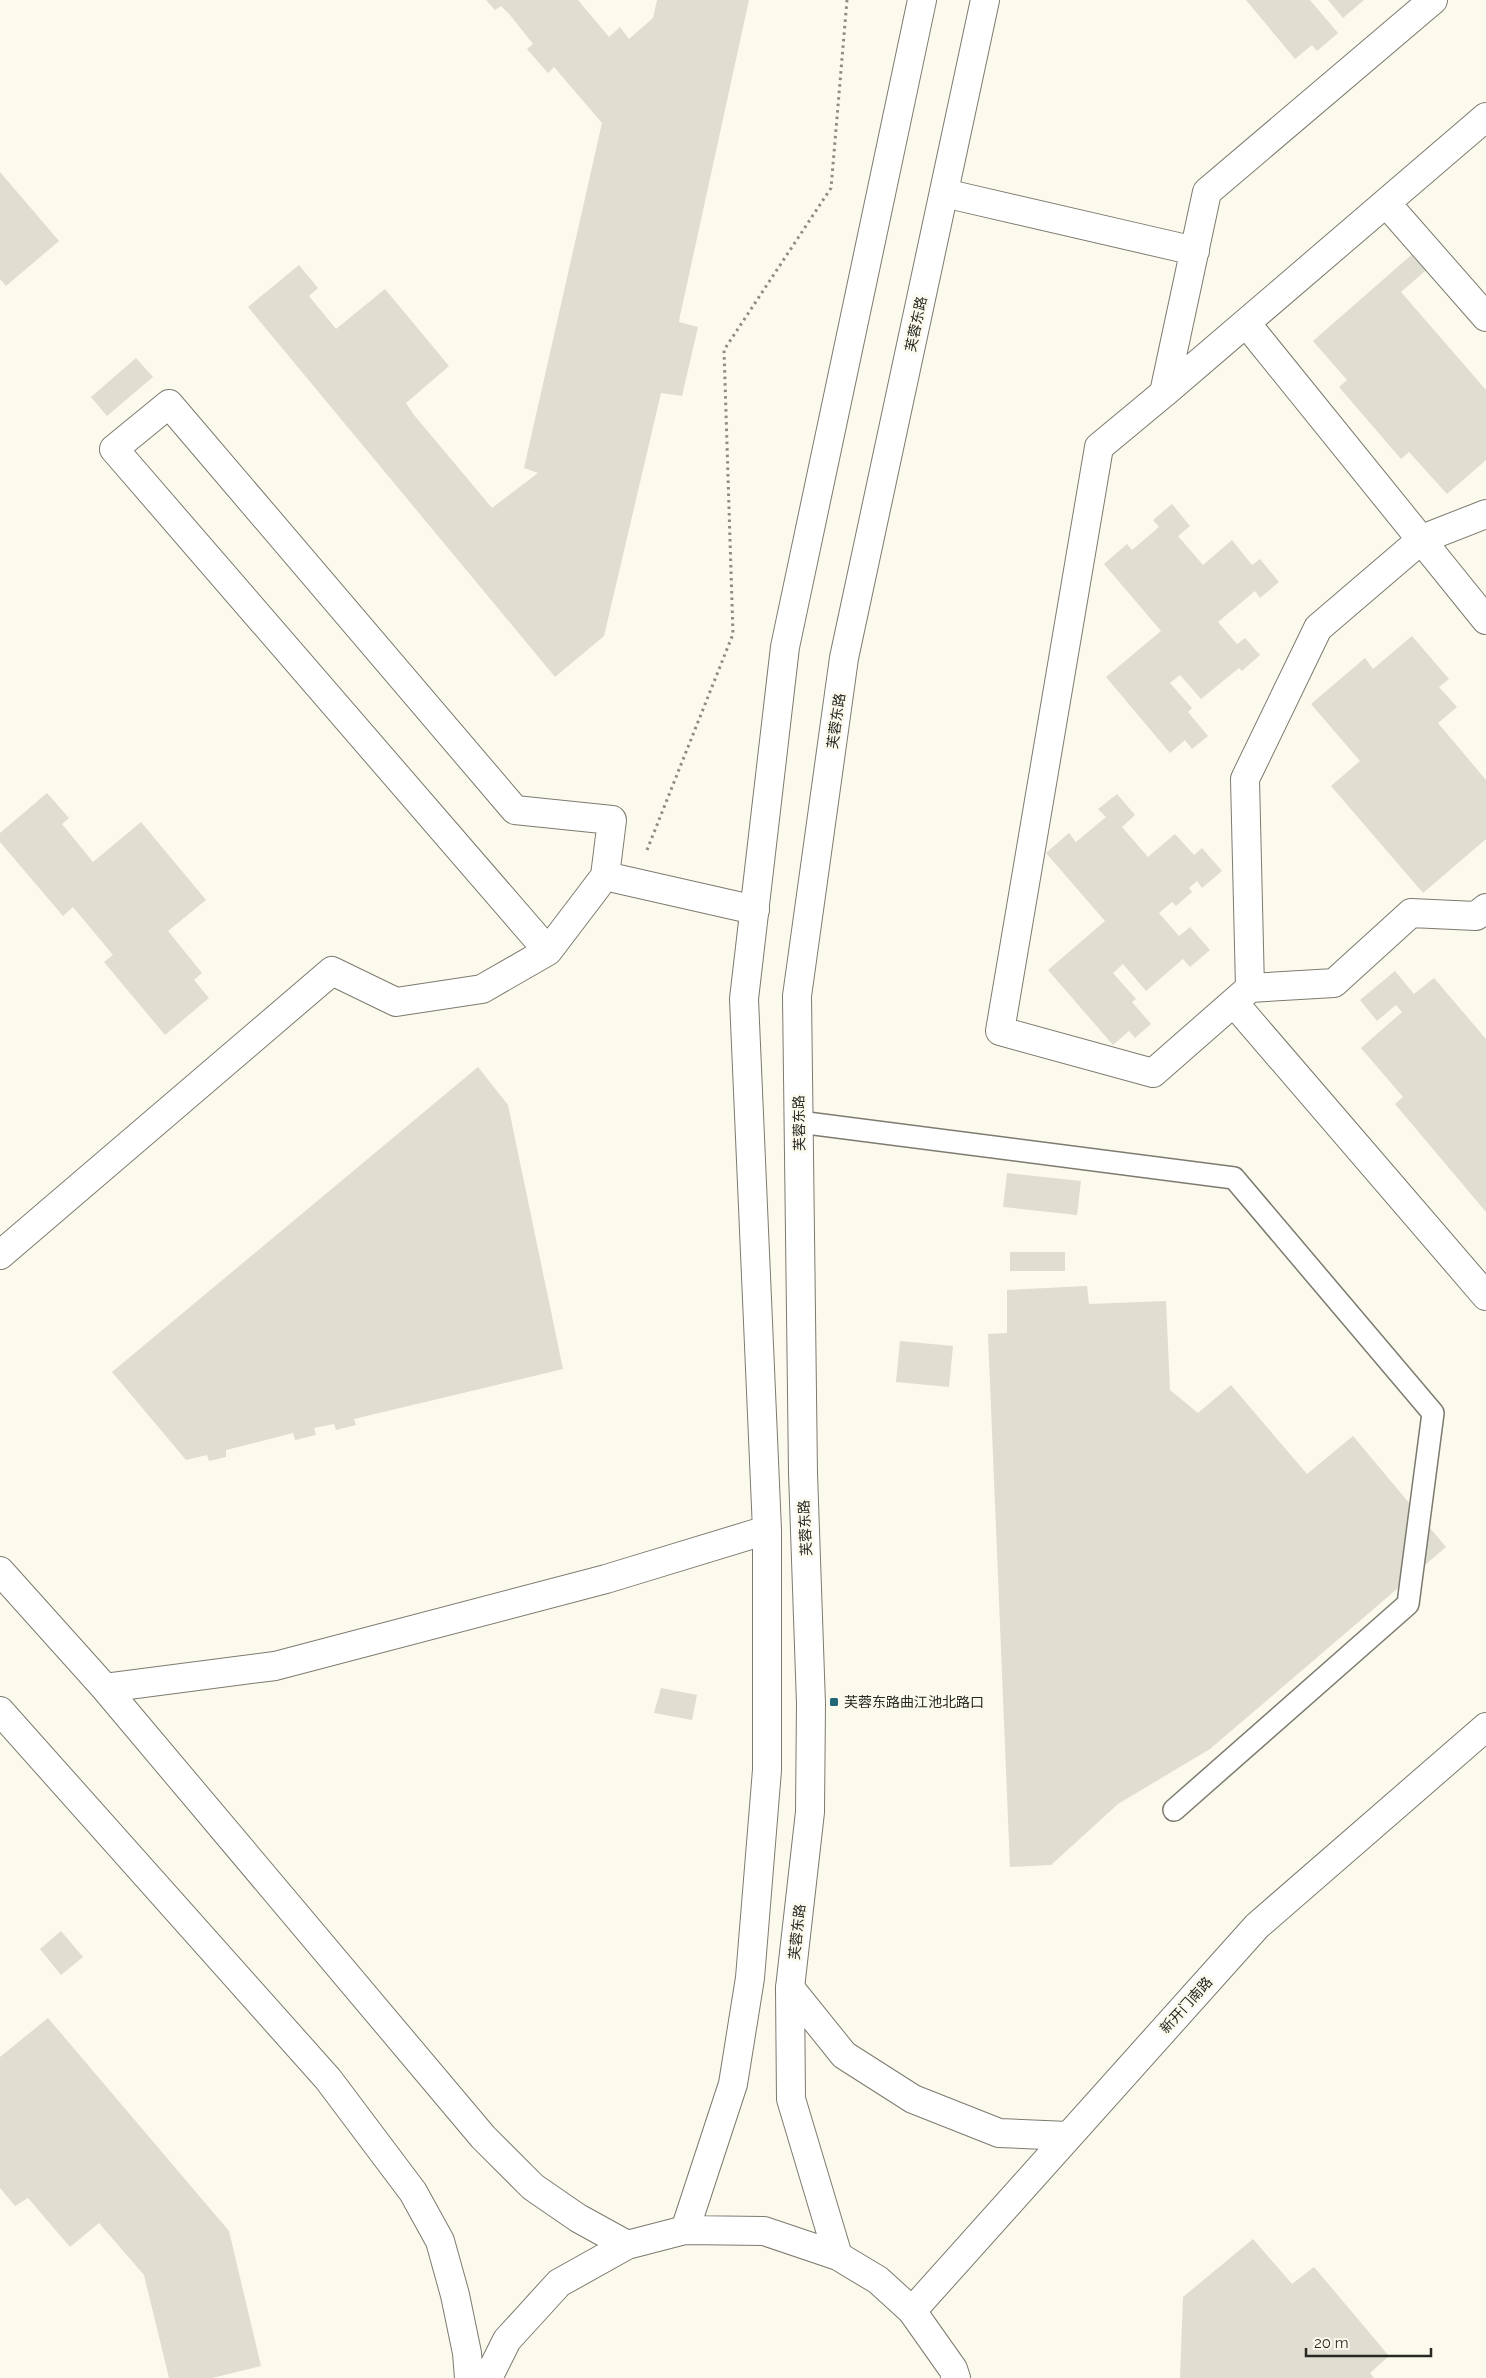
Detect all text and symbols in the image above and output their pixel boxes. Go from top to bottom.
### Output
street label: 芙蓉东路 [902,295,930,353]
street label: 芙蓉东路 [824,692,848,750]
street label: 芙蓉东路 [791,1095,807,1151]
street label: 芙蓉东路 [796,1500,814,1556]
place label: 芙蓉东路曲江池北路口 [844,1694,984,1710]
marker: 芙蓉东路曲江池北路口 [828,1696,840,1708]
street label: 芙蓉东路 [786,1903,808,1961]
street label: 新开门南路 [1157,1974,1215,2036]
scale bar [1306,2326,1431,2358]
text: 20 m [1314,2334,1349,2352]

